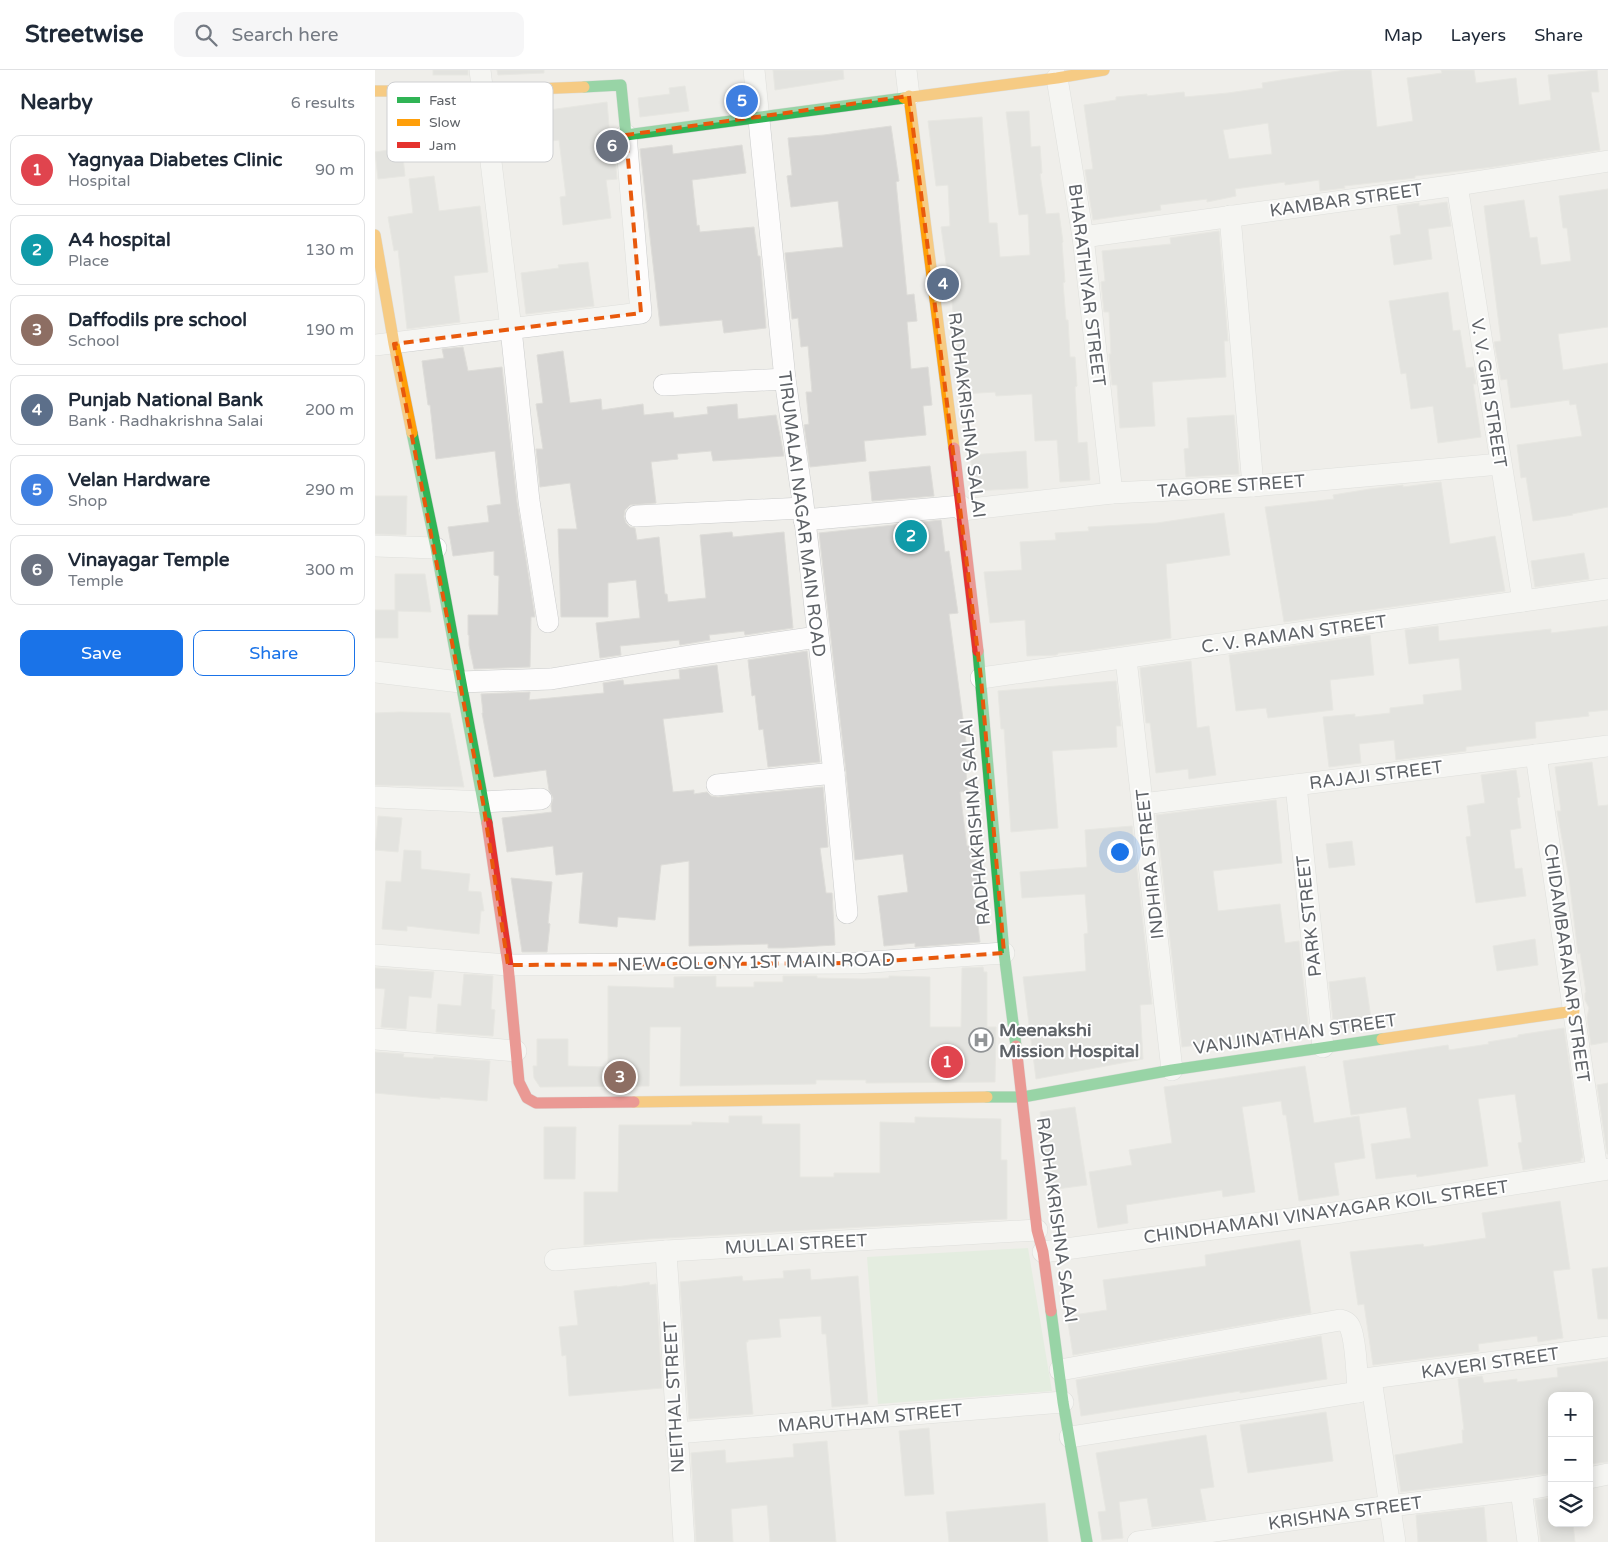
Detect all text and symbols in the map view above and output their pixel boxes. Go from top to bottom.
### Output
search box [174,12,524,57]
text: Streetwise [25,20,144,49]
icon: search [192,21,220,49]
text: Search here [232,24,338,46]
text: Map [1384,24,1423,46]
text: Layers [1451,24,1506,46]
text: Share [1534,24,1583,46]
legend [387,82,553,162]
pin: 5 [726,82,758,120]
text: Nearby [20,90,93,115]
text: Fast [429,92,457,109]
text: 6 results [291,93,355,113]
text: Slow [429,114,461,131]
pin: 6 [596,127,628,165]
text: Jam [429,137,456,154]
text: Yagnyaa Diabetes Clinic [68,149,282,171]
text: 1 [32,160,42,180]
text: 90 m [315,160,354,180]
text: Hospital [68,171,130,191]
street label: KAMBAR STREET [1268,178,1424,222]
street label: BHARATHIYAR STREET [1064,183,1110,388]
text: A4 hospital [68,229,171,251]
text: 2 [32,240,42,260]
text: 130 m [305,240,354,260]
text: Place [68,251,109,271]
pin: 4 [927,265,959,303]
text: Daffodils pre school [68,309,247,331]
street label: RADHAKRISHNA SALAI [943,311,991,519]
street label: V. V. GIRI STREET [1466,317,1512,469]
text: 3 [32,320,42,340]
text: 190 m [305,320,354,340]
text: School [68,331,120,351]
street label: TIRUMALAI NAGAR MAIN ROAD [774,370,830,658]
text: Punjab National Bank [68,389,263,411]
text: 4 [32,400,42,420]
text: 200 m [305,400,354,420]
text: Bank · Radhakrishna Salai [68,411,263,431]
text: Velan Hardware [68,469,210,491]
street label: TAGORE STREET [1156,470,1306,502]
text: 5 [32,480,42,500]
text: 290 m [305,480,354,500]
text: Shop [68,491,107,511]
pin: 2 [895,517,927,555]
text: Vinayagar Temple [68,549,229,571]
text: 6 [32,560,42,580]
text: 300 m [305,560,354,580]
text: Temple [68,571,124,591]
street label: C. V. RAMAN STREET [1200,610,1388,658]
button: Save [20,630,183,676]
button: Share [193,630,355,676]
street label: RADHAKRISHNA SALAI [955,718,995,926]
street label: RAJAJI STREET [1308,756,1444,794]
street label: INDHIRA STREET [1131,788,1169,940]
your location [1107,839,1133,865]
street label: CHIDAMBARANAR STREET [1539,842,1595,1084]
street label: PARK STREET [1292,854,1326,978]
street label: NEW COLONY 1ST MAIN ROAD [617,949,895,975]
street label: VANJINATHAN STREET [1192,1009,1398,1059]
place label: Meenakshi Mission Hospital [999,1019,1139,1062]
hospital icon: Meenakshi Mission Hospital [968,1027,994,1053]
pin: 1 [931,1043,963,1081]
pin: 3 [604,1058,636,1096]
street label: RADHAKRISHNA SALAI [1032,1116,1082,1324]
street label: CHINDHAMANI VINAYAGAR KOIL STREET [1142,1175,1510,1249]
street label: MULLAI STREET [724,1229,868,1259]
street label: NEITHAL STREET [659,1320,689,1474]
street label: KAVERI STREET [1420,1342,1560,1384]
map controls [1548,1392,1593,1527]
button: + [1548,1392,1593,1437]
street label: MARUTHAM STREET [777,1399,963,1437]
button: − [1548,1437,1593,1482]
button: layers [1548,1482,1593,1527]
street label: KRISHNA STREET [1267,1491,1423,1535]

